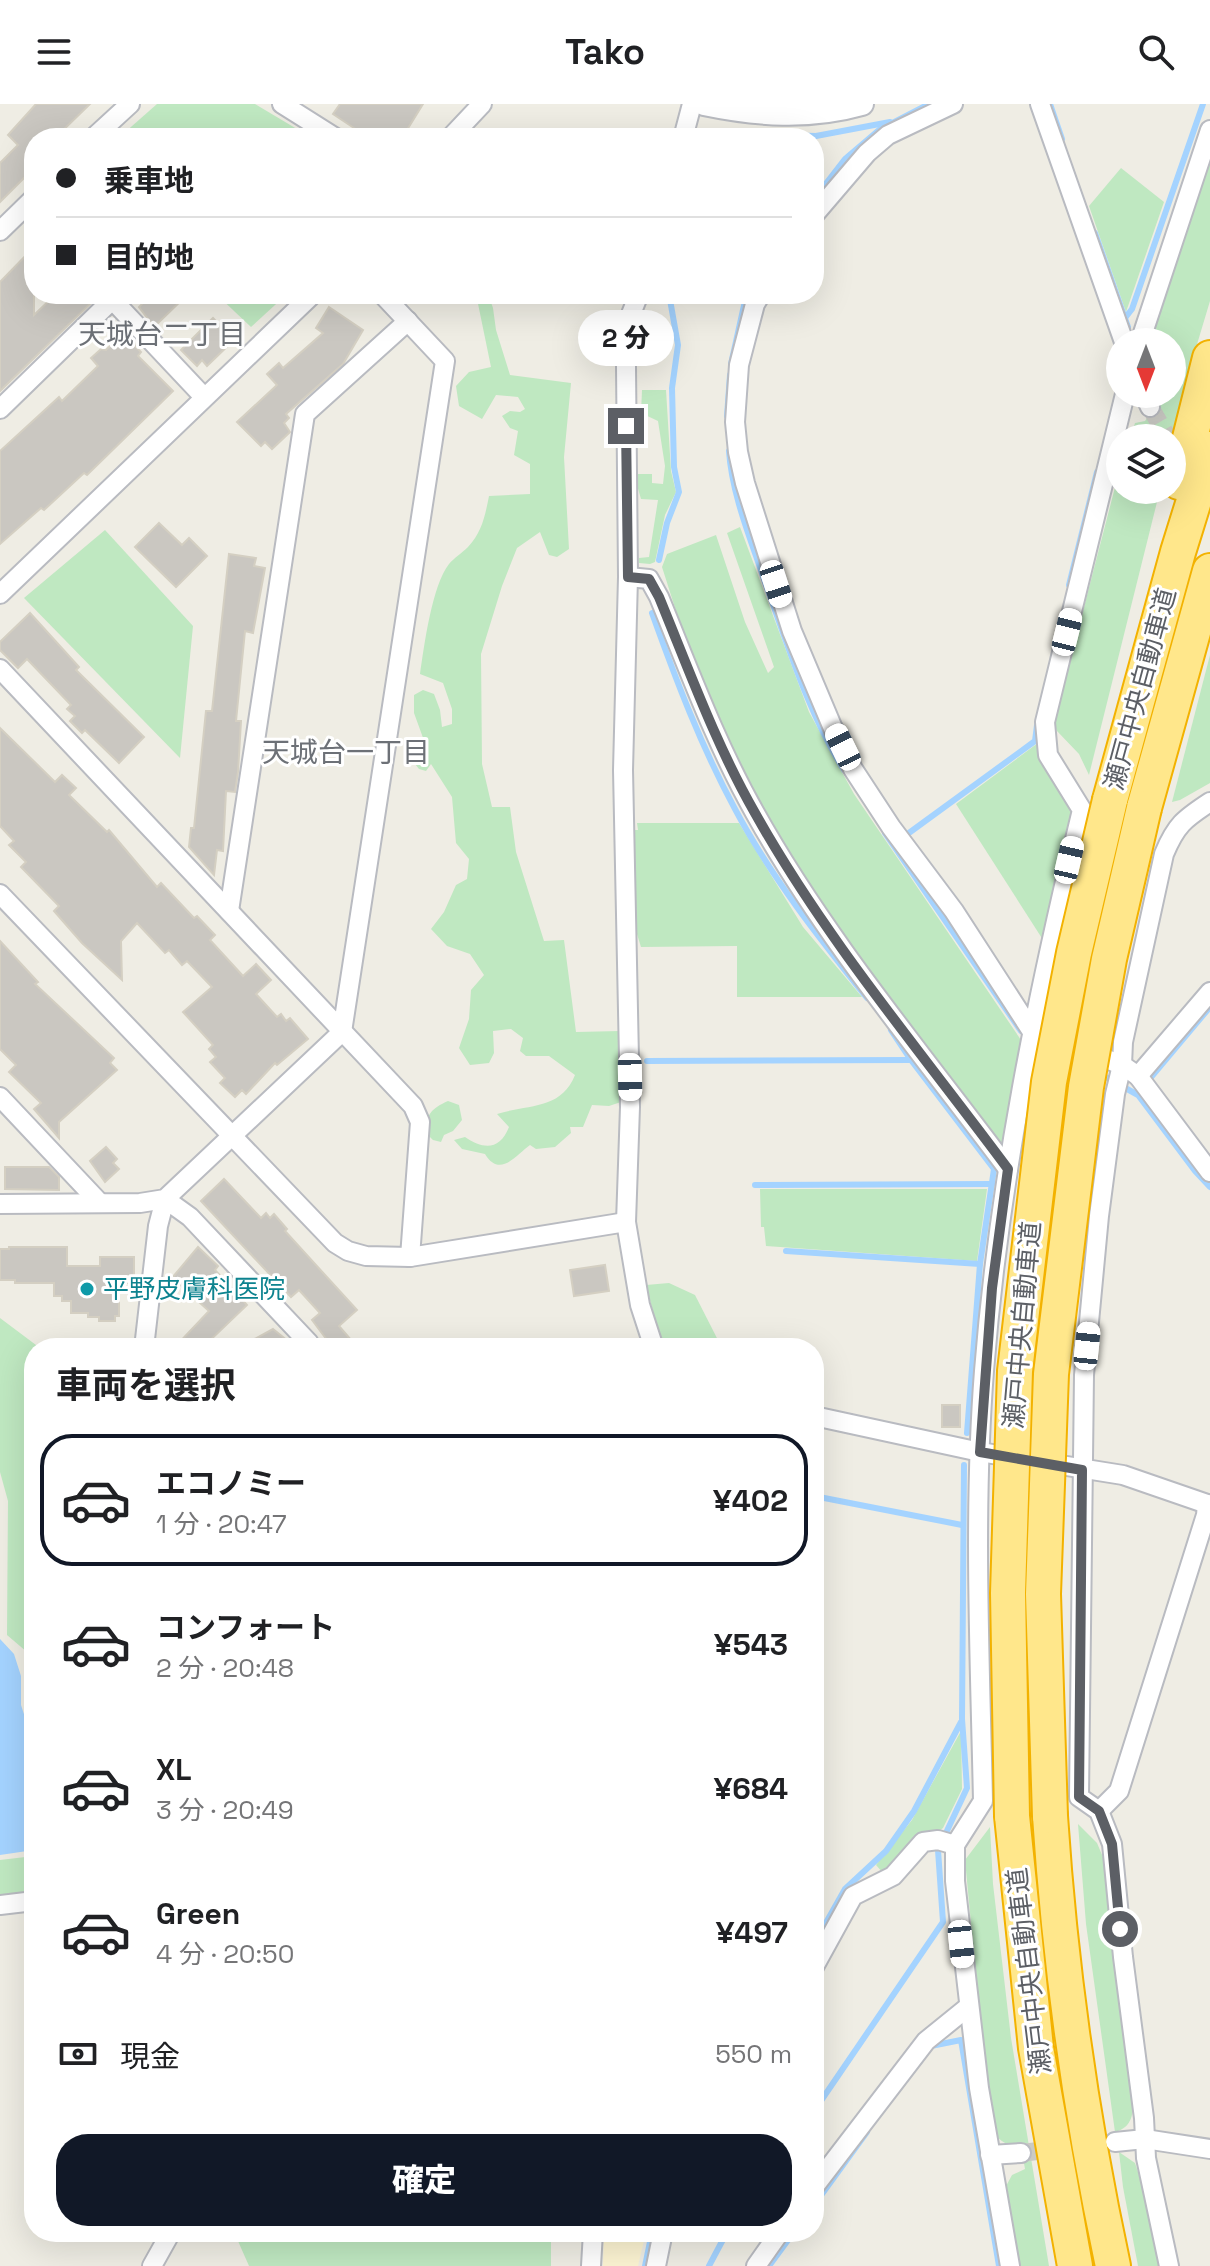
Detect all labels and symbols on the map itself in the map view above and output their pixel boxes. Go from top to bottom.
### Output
callout: 2 分 [578,310,674,366]
district label: 天城台二丁目 [78,316,246,352]
north arrow [1106,328,1186,408]
route end [608,408,644,444]
car [757,557,795,611]
street label: 瀬戸中央自動車道 [1097,584,1183,794]
car [1050,606,1084,658]
car [822,720,864,774]
district label: 天城台一丁目 [262,734,430,770]
car [1052,834,1086,886]
car [618,1053,642,1101]
street label: 瀬戸中央自動車道 [996,1220,1048,1430]
place label: 平野皮膚科医院 [103,1272,285,1306]
marker: 平野皮膚科医院 [78,1280,96,1298]
car [1073,1321,1101,1371]
street label: 瀬戸中央自動車道 [999,1866,1059,2076]
route start [1102,1911,1138,1947]
car [947,1919,975,1969]

